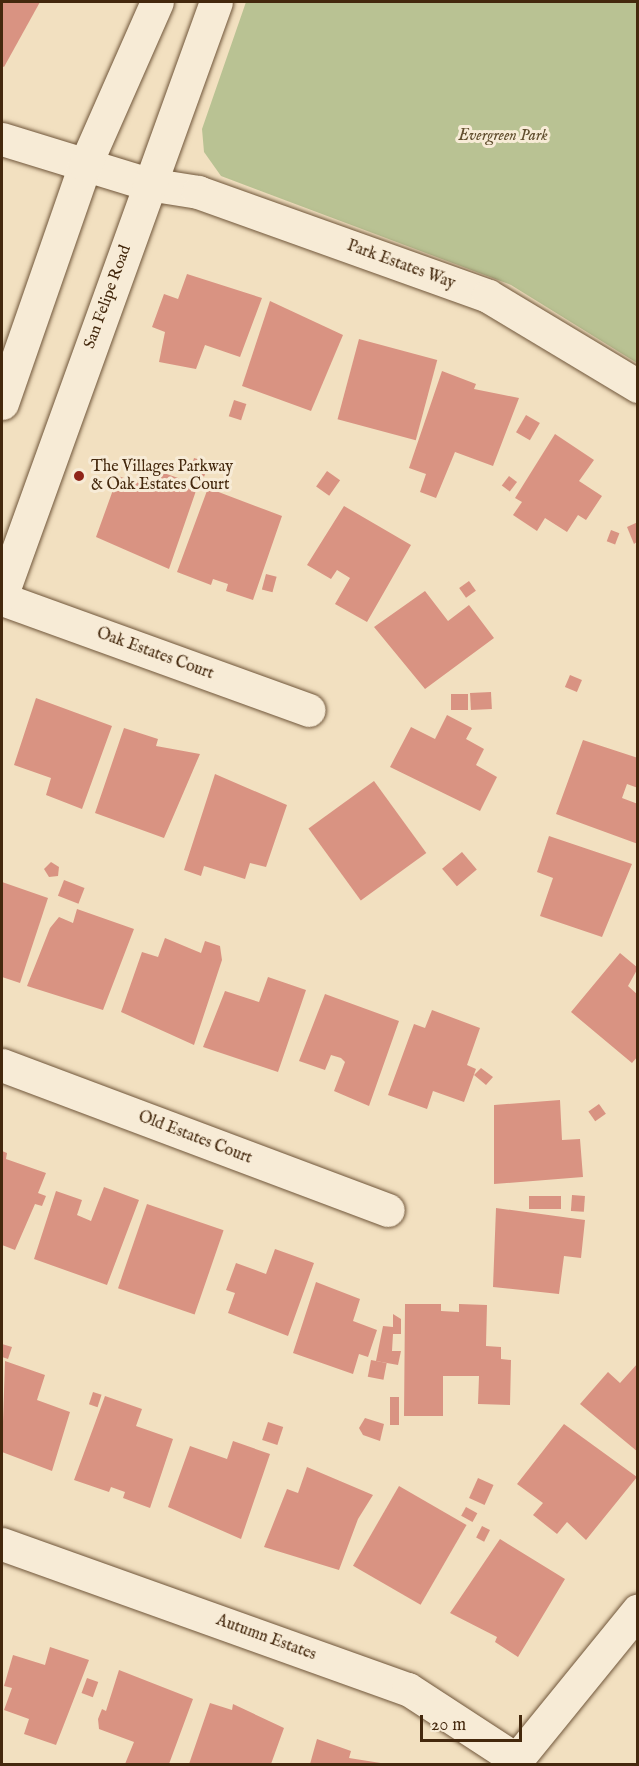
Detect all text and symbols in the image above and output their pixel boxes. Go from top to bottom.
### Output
park label: Evergreen Park [458,126,548,146]
street label: Park Estates Way [344,237,458,293]
street label: San Felipe Road [80,243,136,351]
place label: The Villages Parkway & Oak Estates Court [91,457,233,495]
marker: The Villages Parkway & Oak Estates Court [72,469,86,483]
street label: Oak Estates Court [94,624,216,684]
street label: Old Estates Court [135,1107,255,1169]
street label: Autumn Estates [213,1611,319,1665]
scale bar [423,1703,525,1741]
text: 20 m [431,1714,466,1737]

